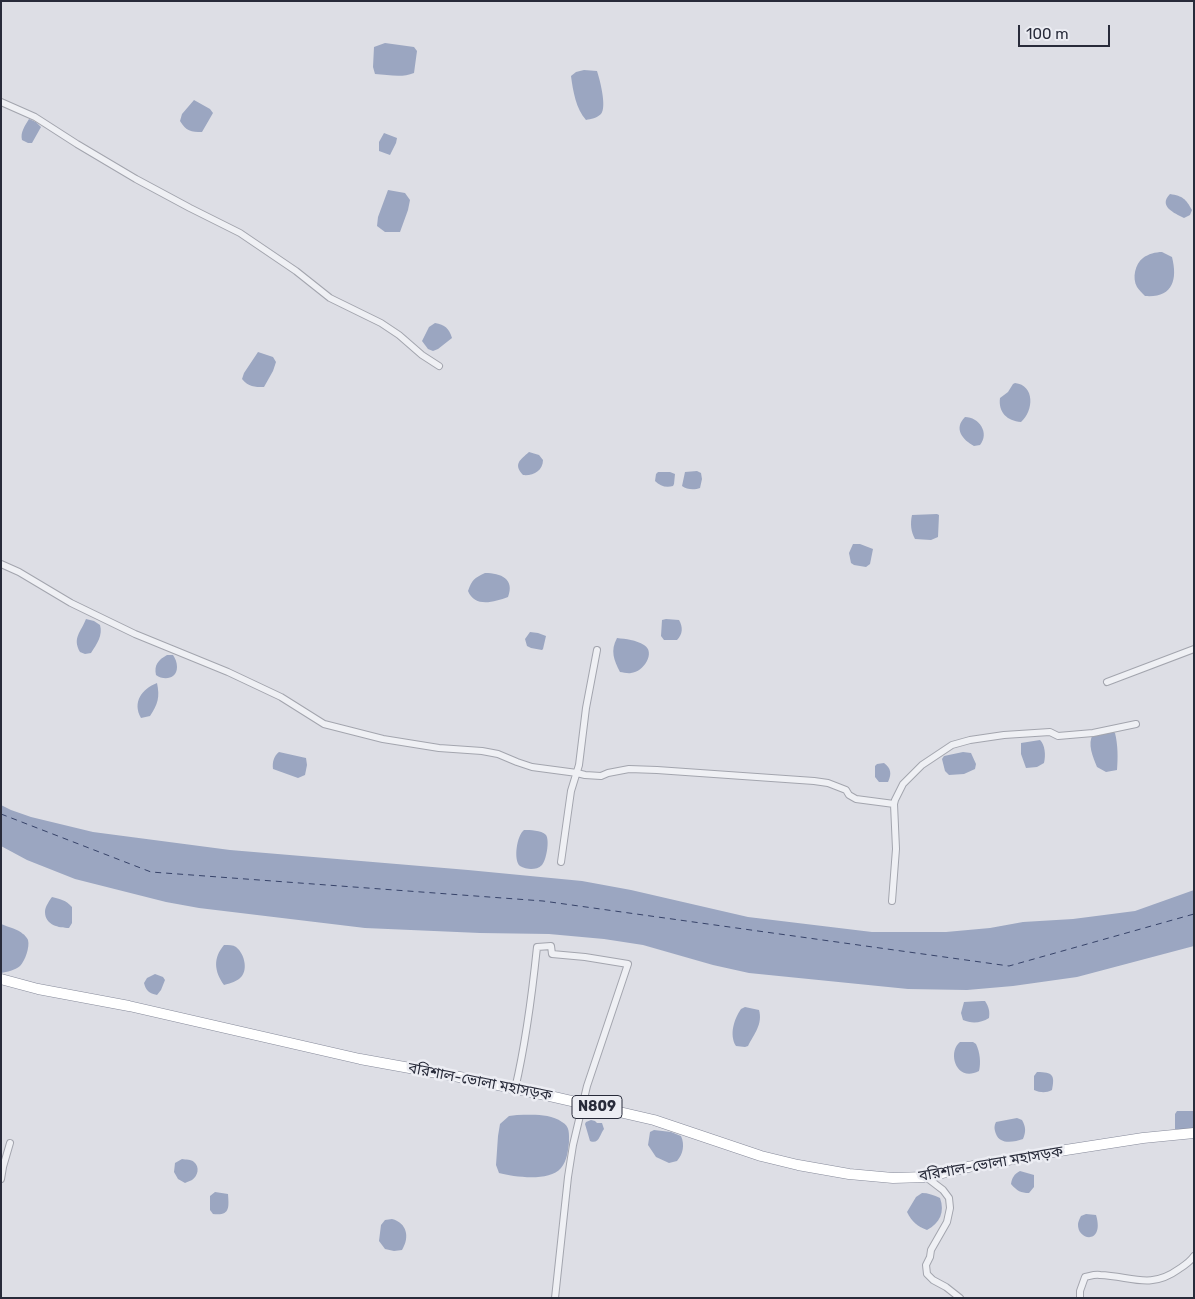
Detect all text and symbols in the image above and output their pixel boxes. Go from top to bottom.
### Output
scale bar [1020,15,1112,47]
text: 100 m [1026,25,1068,43]
street label: বরিশাল-ভোলা মহাসড়ক [407,1059,553,1105]
road number: N809 [572,1096,622,1118]
street label: বরিশাল-ভোলা মহাসড়ক [917,1142,1065,1186]

